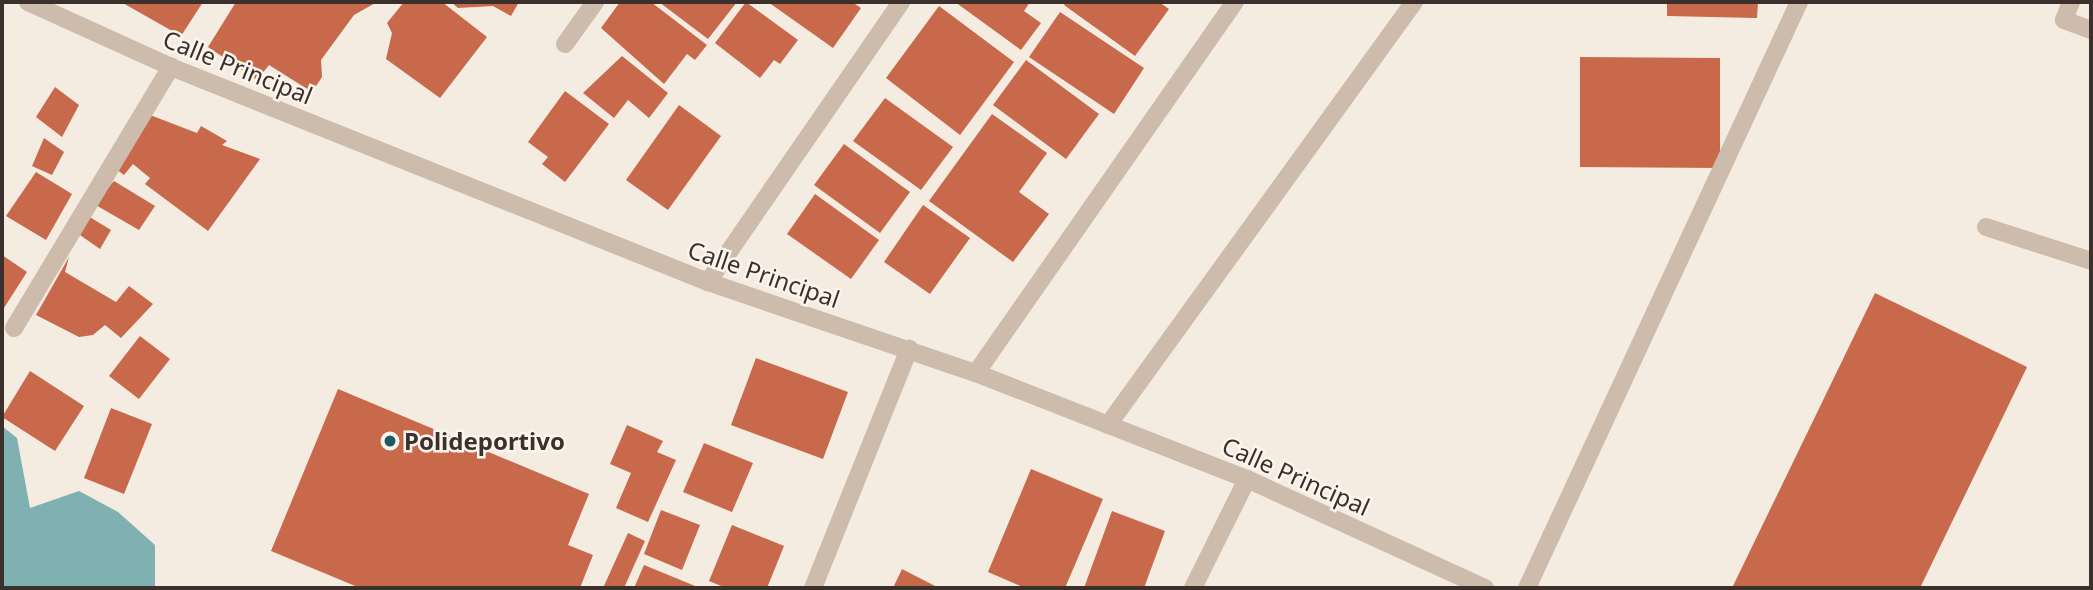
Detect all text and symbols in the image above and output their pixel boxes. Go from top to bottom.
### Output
street label: Calle Principal [159,24,317,110]
street label: Calle Principal [684,235,844,313]
place label: Polideportivo [404,427,565,455]
street label: Calle Principal [1218,431,1374,521]
marker: Polideportivo [382,433,398,449]

